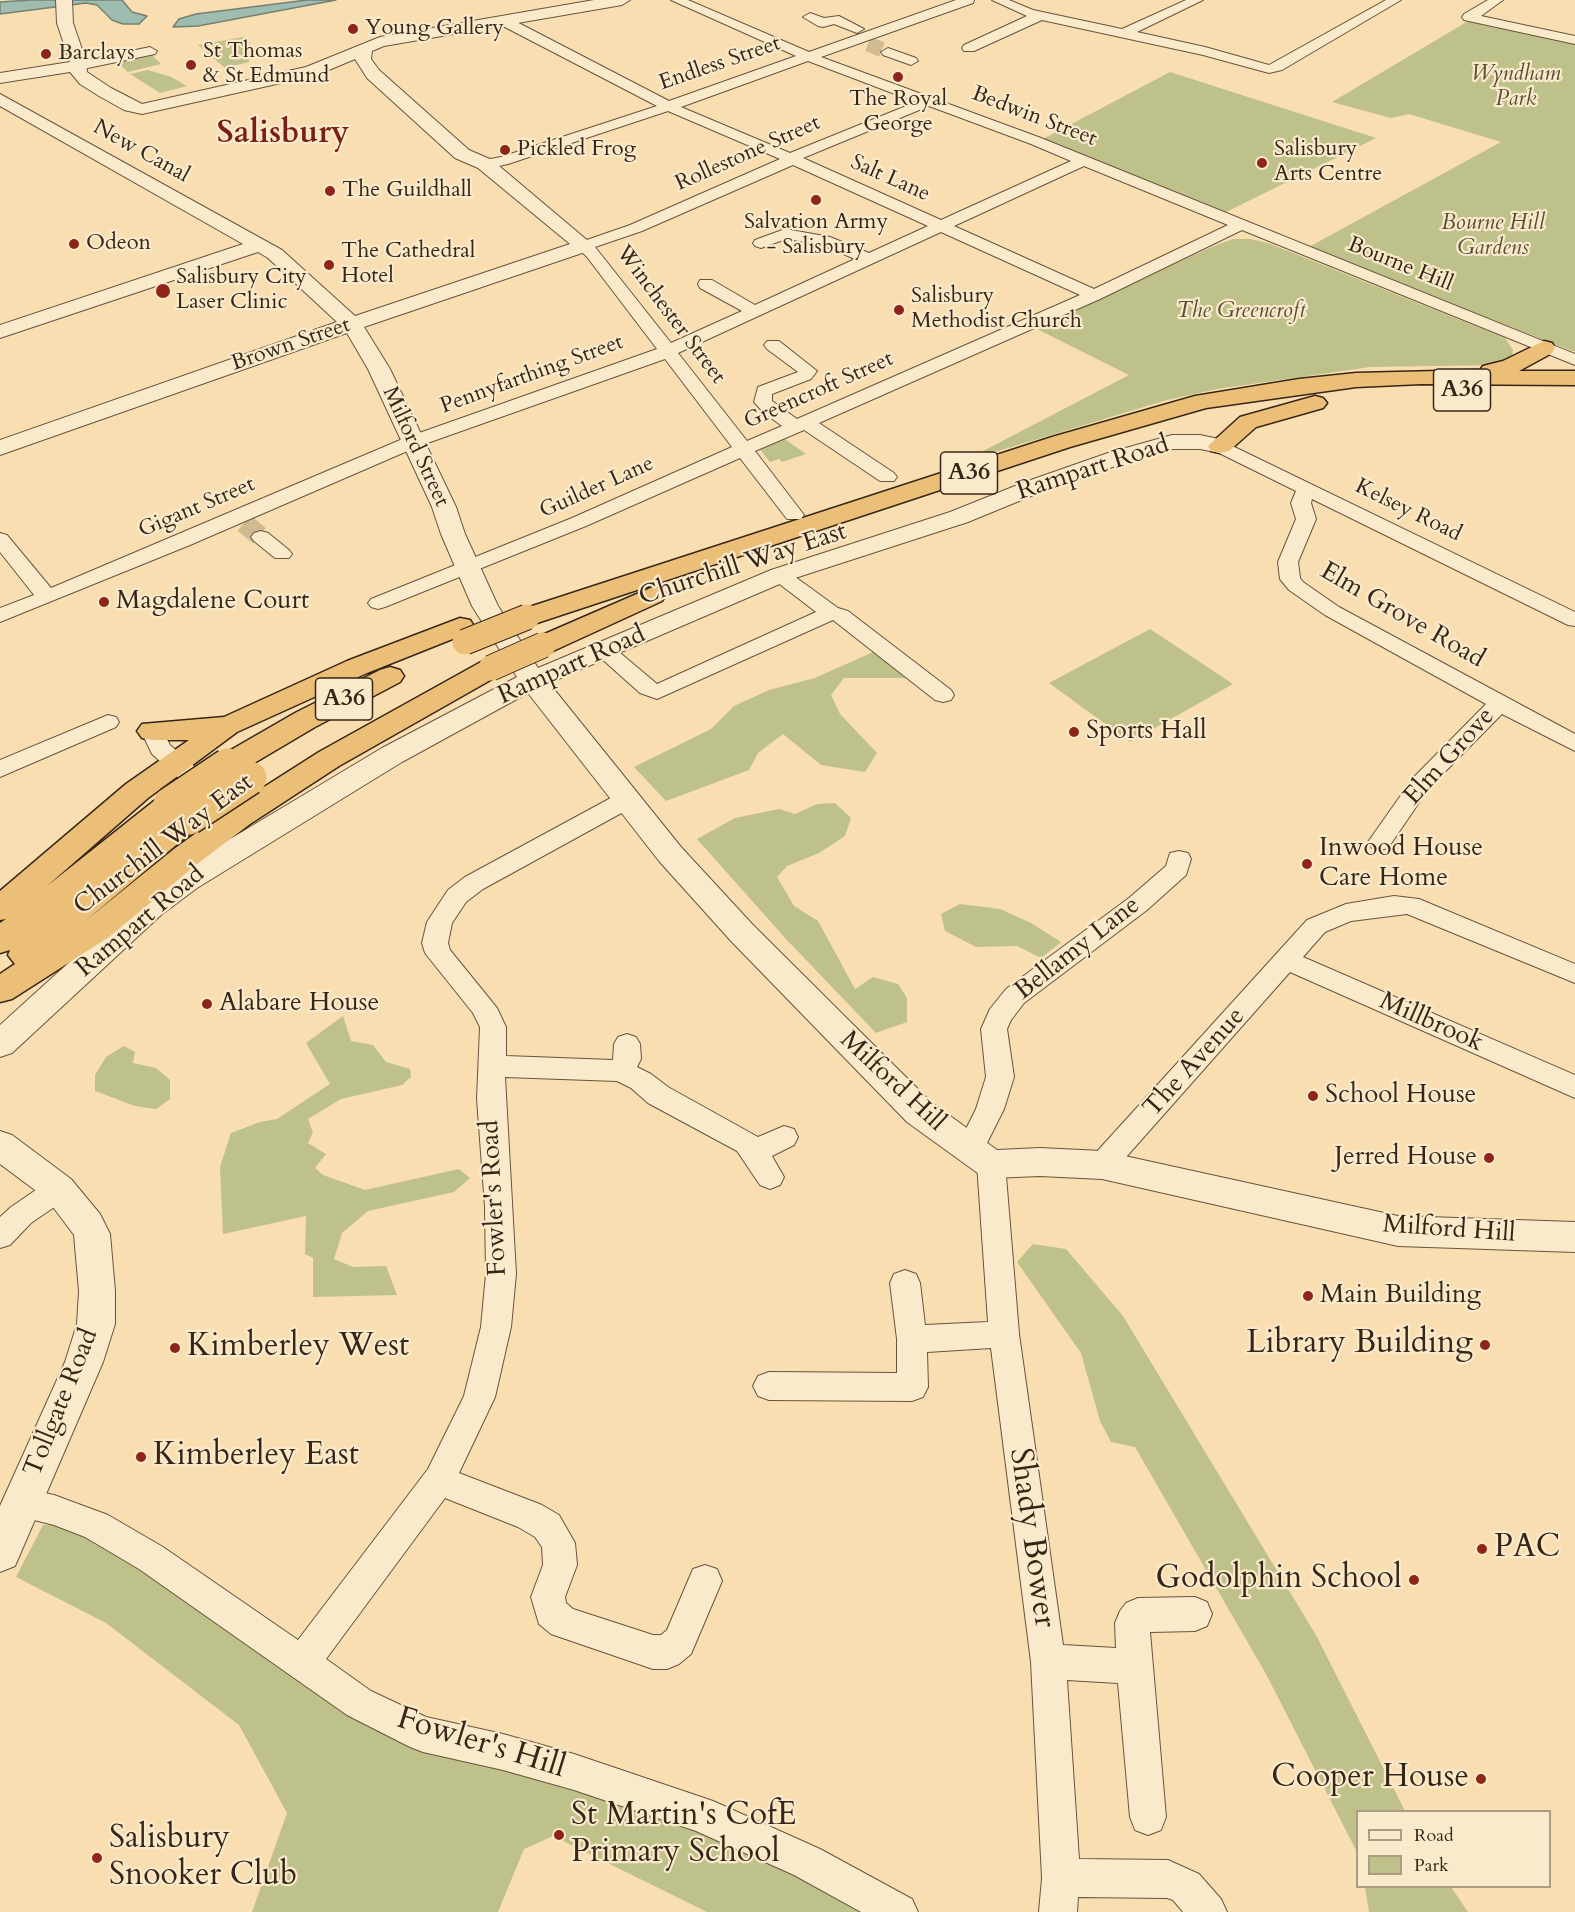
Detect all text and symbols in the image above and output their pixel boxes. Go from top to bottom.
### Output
place label: Young Gallery [365,16,504,42]
marker: Young Gallery [346,22,360,36]
street label: Endless Street [656,31,784,97]
place label: St Thomas & St Edmund [203,39,329,90]
place label: Barclays [58,41,135,67]
marker: Barclays [39,47,53,61]
marker: St Thomas & St Edmund [184,58,198,72]
park label: Wyndham Park [1471,62,1561,113]
marker: The Royal George [891,70,905,84]
street label: Bedwin Street [968,81,1100,153]
place label: The Royal George [849,87,947,138]
street label: Rollestone Street [671,110,825,198]
street label: New Canal [88,115,194,189]
district label: Salisbury [217,116,349,154]
place label: Pickled Frog [517,137,636,163]
place label: Salisbury Arts Centre [1274,137,1382,188]
marker: Pickled Frog [498,143,512,157]
street label: Salt Lane [846,150,934,208]
marker: Salisbury Arts Centre [1255,156,1269,170]
place label: The Guildhall [342,178,472,204]
marker: The Guildhall [323,184,337,198]
marker: Salvation Army - Salisbury [809,193,823,207]
place label: Salvation Army - Salisbury [744,210,888,262]
park label: Bourne Hill Gardens [1441,211,1545,262]
place label: Odeon [86,231,151,257]
street label: Bourne Hill [1344,232,1456,298]
marker: Odeon [67,237,81,251]
place label: The Cathedral Hotel [341,239,475,290]
street label: Winchester Street [609,241,731,389]
marker: The Cathedral Hotel [322,258,336,272]
place label: Salisbury City Laser Clinic [176,265,307,316]
marker: Salisbury City Laser Clinic [154,282,172,300]
place label: Salisbury Methodist Church [911,284,1082,336]
park label: The Greencroft [1176,299,1306,325]
marker: Salisbury Methodist Church [892,303,906,317]
street label: Brown Street [228,312,354,378]
street label: Pennyfarthing Street [437,330,627,420]
street label: Greencroft Street [740,346,898,436]
road number: A36 [1434,369,1490,411]
street label: Milford Street [376,383,454,511]
street label: Rampart Road [1013,430,1173,508]
street label: Guilder Lane [536,451,658,525]
road number: A36 [940,452,998,494]
street label: Gigant Street [135,472,259,544]
street label: Kelsey Road [1350,474,1466,548]
street label: Churchill Way East [635,517,851,613]
street label: Elm Grove Road [1314,556,1490,676]
place label: Magdalene Court [116,586,309,618]
marker: Magdalene Court [97,595,111,609]
street label: Rampart Road [493,620,651,712]
road number: A36 [316,678,372,720]
street label: Elm Grove [1398,702,1502,812]
place label: Sports Hall [1086,716,1206,748]
marker: Sports Hall [1067,725,1081,739]
street label: Churchill Way East [68,767,260,923]
place label: Inwood House Care Home [1319,833,1483,894]
marker: Inwood House Care Home [1300,857,1314,871]
street label: Rampart Road [70,859,212,985]
street label: Bellamy Lane [1009,890,1147,1008]
street label: Millbrook [1374,986,1488,1060]
place label: Alabare House [219,988,379,1020]
marker: Alabare House [200,997,214,1011]
street label: The Avenue [1138,1002,1252,1124]
street label: Milford Hill [833,1025,951,1139]
place label: School House [1325,1080,1476,1112]
marker: School House [1306,1089,1320,1103]
street label: Fowler's Road [475,1119,515,1277]
place label: Jerred House [1334,1142,1477,1174]
marker: Jerred House [1482,1151,1496,1165]
street label: Milford Hill [1382,1210,1516,1250]
place label: Main Building [1320,1280,1481,1312]
marker: Main Building [1301,1289,1315,1303]
street label: Tollgate Road [18,1325,106,1481]
place label: Library Building [1246,1326,1473,1364]
place label: Kimberley West [187,1329,409,1367]
marker: Library Building [1478,1338,1492,1352]
marker: Kimberley West [168,1341,182,1355]
place label: Kimberley East [153,1438,359,1476]
street label: Shady Bower [999,1446,1063,1630]
marker: Kimberley East [134,1450,148,1464]
place label: PAC [1494,1530,1560,1568]
marker: PAC [1475,1542,1489,1556]
place label: Godolphin School [1156,1561,1402,1599]
marker: Godolphin School [1407,1573,1421,1587]
street label: Fowler's Hill [392,1700,570,1788]
place label: Cooper House [1271,1760,1469,1798]
marker: Cooper House [1474,1772,1488,1786]
place label: St Martin's CofE Primary School [571,1798,796,1873]
legend [1356,1810,1551,1888]
place label: Salisbury Snooker Club [109,1821,297,1896]
text: Road [1414,1823,1454,1848]
marker: St Martin's CofE Primary School [552,1828,566,1842]
marker: Salisbury Snooker Club [90,1851,104,1865]
text: Park [1414,1853,1449,1878]

